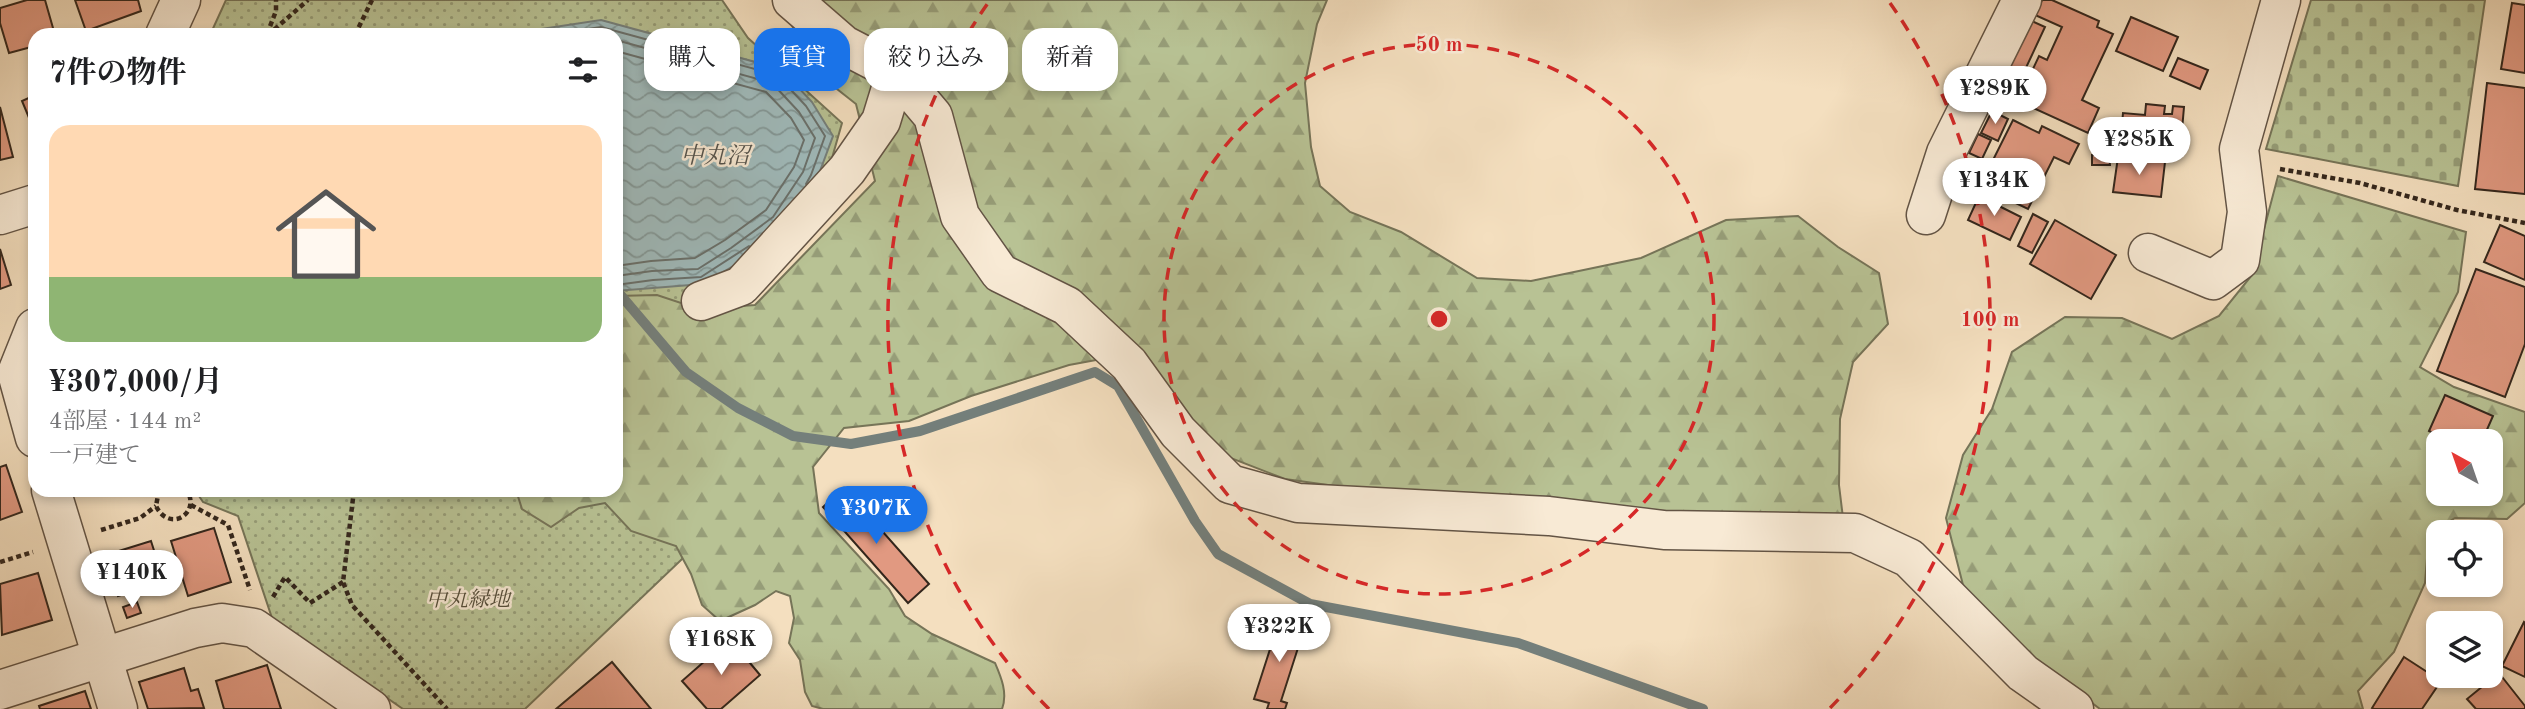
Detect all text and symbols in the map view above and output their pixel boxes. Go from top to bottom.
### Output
chip: 購入 [644,28,740,91]
chip: 賃貸 [754,28,850,91]
chip: 絞り込み [864,28,1008,91]
chip: 新着 [1022,28,1118,91]
text: 50 m [1415,35,1463,56]
icon: filters [564,51,602,89]
text: 7件の物件 [49,59,186,89]
pin: ¥289K [1946,66,2044,126]
text: ¥289K [1959,77,2031,100]
pin: ¥285K [2090,118,2188,177]
text: ¥285K [2103,128,2175,151]
water label: 中丸沼 [681,143,754,168]
pin: ¥134K [1945,158,2043,218]
text: ¥134K [1958,169,2030,192]
icon: home [263,171,389,297]
centre of rings [1427,307,1451,331]
text: 100 m [1960,310,2020,331]
text: ¥307,000/月 [49,368,223,398]
text: 4部屋 · 144 m² [49,410,201,433]
north arrow [2426,429,2502,506]
map controls [2426,429,2503,688]
text: 一戸建て [49,444,141,467]
pin: ¥307K [827,486,925,546]
text: ¥307K [840,497,912,520]
button: locate [2426,520,2503,597]
pin: ¥140K [83,550,181,610]
text: ¥140K [96,561,168,584]
park label: 中丸緑地 [426,588,512,611]
pin: ¥322K [1230,604,1328,664]
button: layers [2426,611,2503,688]
text: ¥322K [1243,615,1315,638]
pin: ¥168K [672,618,770,677]
text: ¥168K [685,628,757,651]

